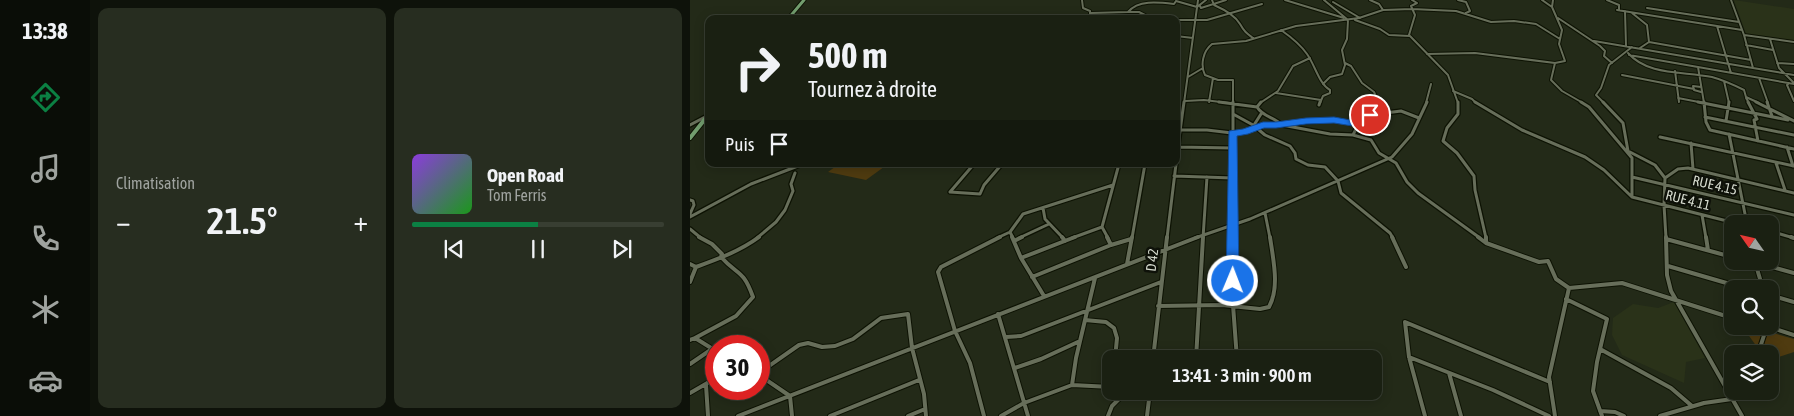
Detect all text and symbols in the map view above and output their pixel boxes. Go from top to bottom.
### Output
text: 13:38 [22,18,68,44]
icon: right [725,35,790,100]
text: 500 m [808,35,887,75]
text: Tournez à droite [808,76,937,102]
icon: directions [28,80,63,115]
pin [1349,94,1391,136]
icon: arrive [1356,101,1384,129]
icon: arrive [765,130,793,158]
text: Puis [725,133,755,155]
icon: music [28,151,63,186]
text: Open Road [487,164,564,186]
street label: RUE 4.15 [1691,172,1739,198]
text: Climatisation [116,174,195,192]
text: Tom Ferris [487,186,546,204]
street label: RUE 4.11 [1664,187,1712,213]
text: 21.5° [207,199,277,242]
text: − [116,205,131,237]
text: + [353,205,368,237]
north arrow [1724,215,1779,270]
map controls [1724,215,1779,400]
icon: phone [28,221,63,256]
icon: previous [440,235,468,263]
icon: pause [524,235,552,263]
icon: next [608,235,636,263]
street label: D 42 [1143,248,1161,272]
position arrow [1206,254,1258,306]
button: search [1724,280,1779,335]
icon: climate [28,292,63,327]
speed limit sign: 30 [705,335,770,400]
button: layers [1724,345,1779,400]
icon: car [28,363,63,398]
text: 13:41 · 3 min · 900 m [1172,364,1312,386]

